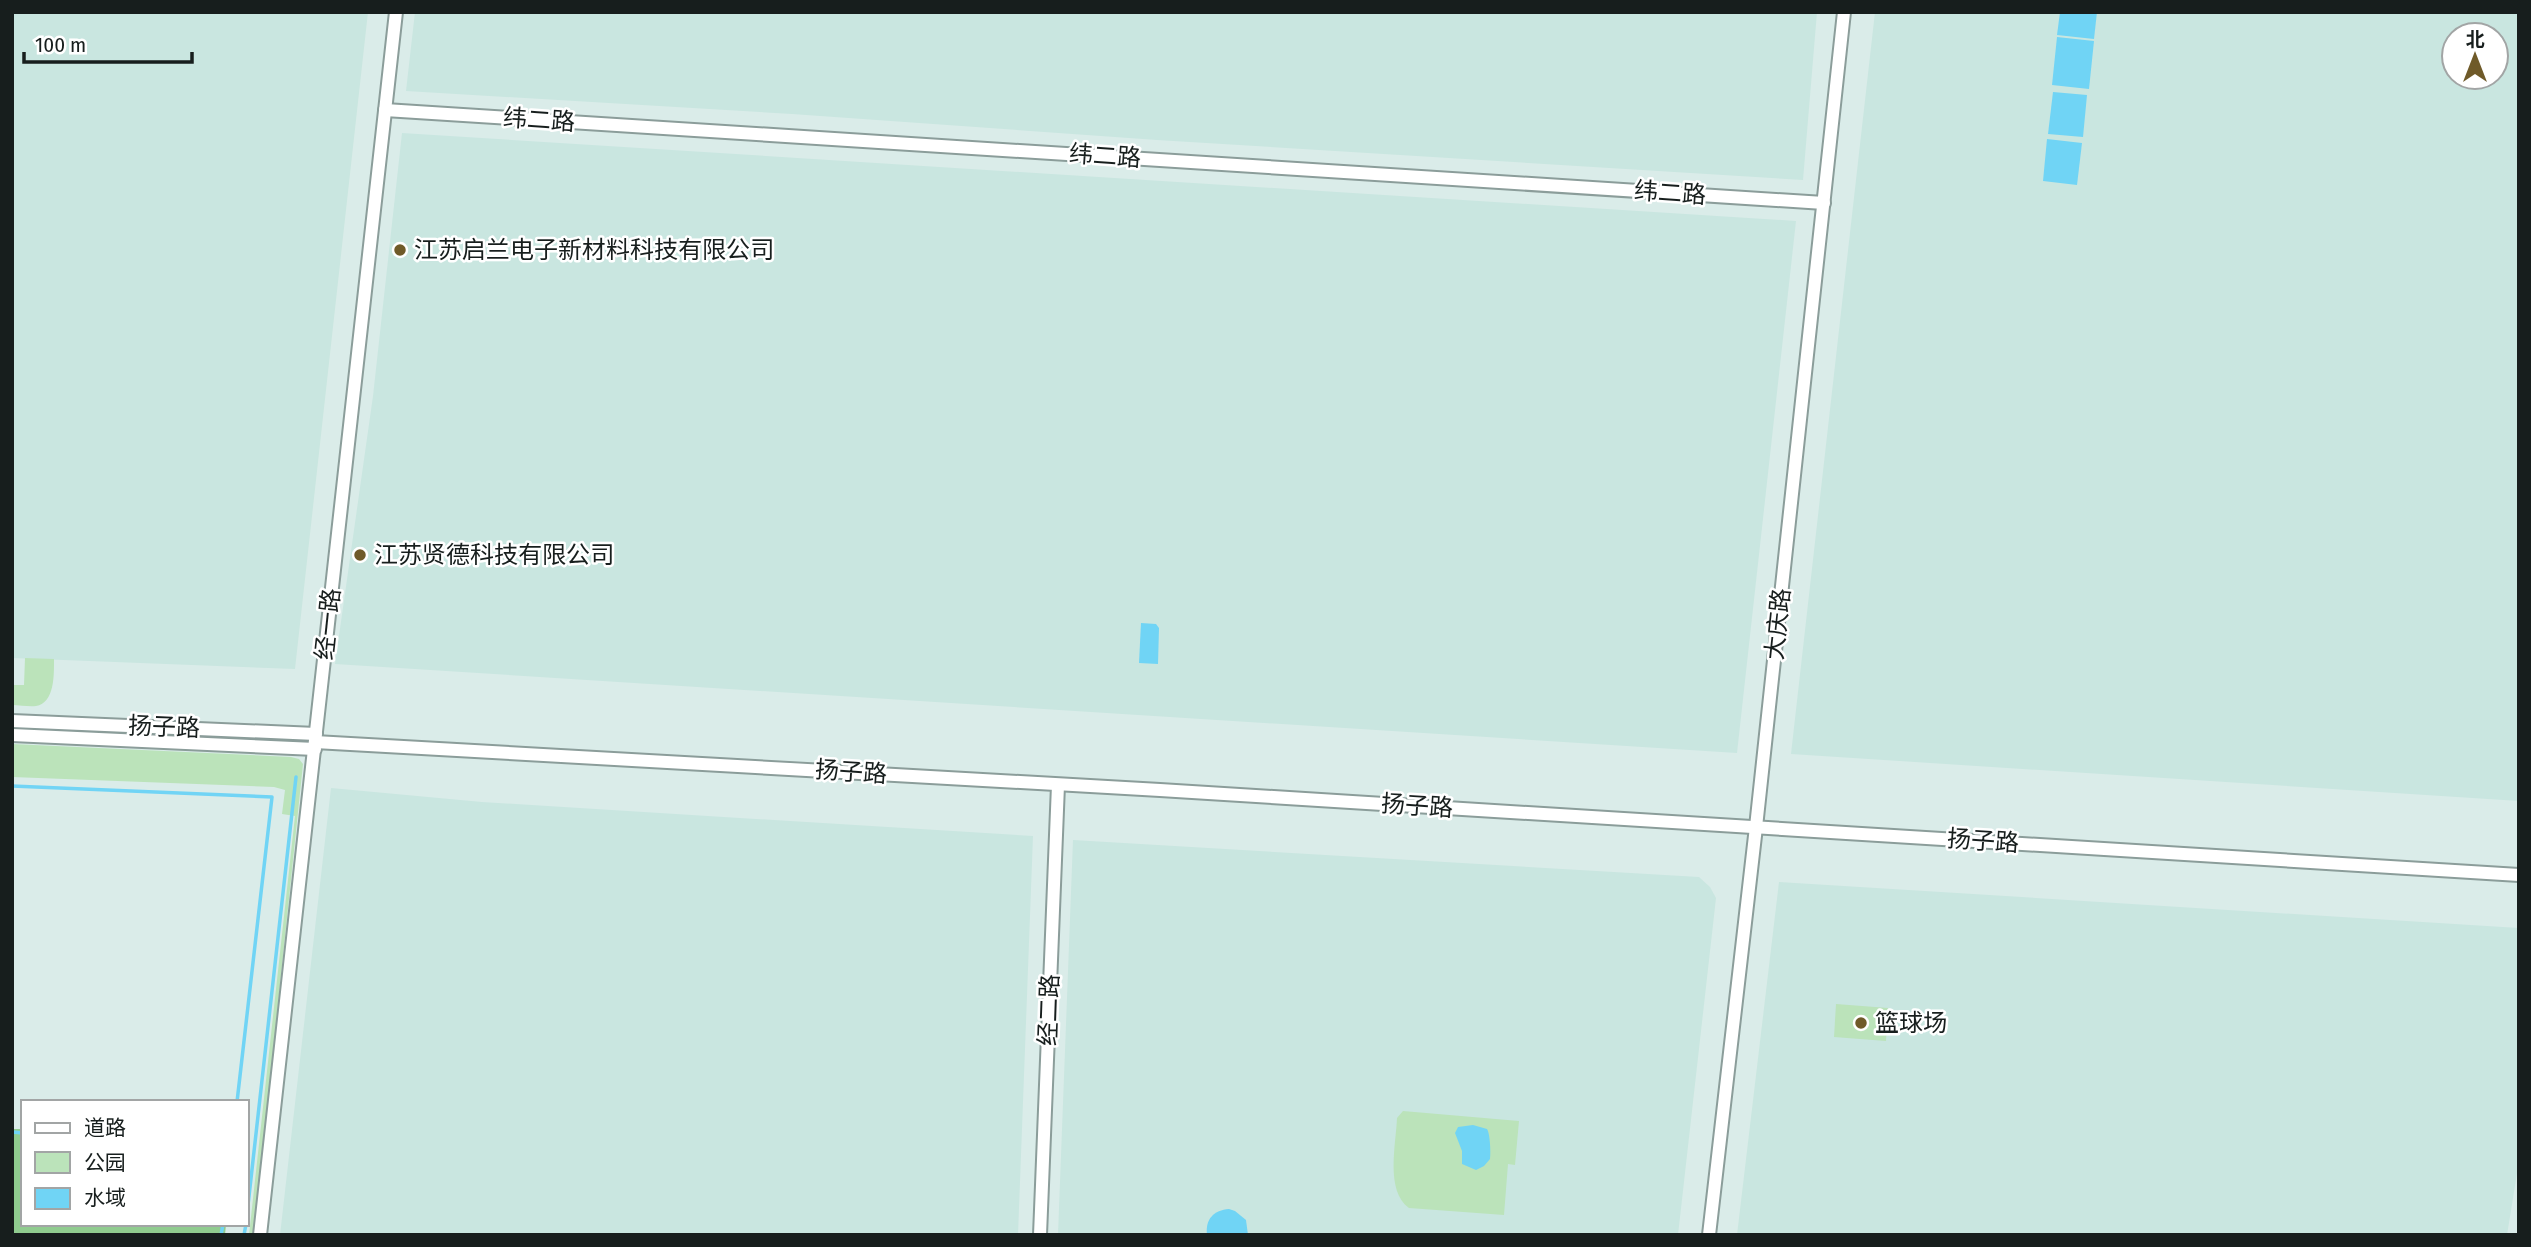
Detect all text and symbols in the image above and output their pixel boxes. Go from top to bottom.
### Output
scale bar [24,21,192,65]
north arrow [2440,21,2510,91]
text: 北 [2465,28,2485,51]
text: 100 m [35,32,86,58]
street label: 纬二路 [502,104,576,136]
street label: 纬二路 [1068,140,1142,172]
street label: 纬二路 [1633,177,1707,209]
place label: 江苏启兰电子新材料科技有限公司 [414,236,774,264]
marker: 江苏启兰电子新材料科技有限公司 [392,242,408,258]
place label: 江苏贤德科技有限公司 [374,541,614,569]
marker: 江苏贤德科技有限公司 [352,547,368,563]
street label: 经一路 [310,587,346,661]
street label: 大庆路 [1760,587,1796,661]
street label: 扬子路 [128,712,200,742]
street label: 扬子路 [814,756,888,788]
street label: 扬子路 [1380,790,1454,822]
street label: 扬子路 [1946,825,2020,857]
street label: 经二路 [1034,974,1064,1046]
place label: 篮球场 [1875,1009,1947,1037]
marker: 篮球场 [1853,1015,1869,1031]
legend [21,1100,248,1226]
text: 道路 [84,1115,126,1141]
text: 公园 [84,1150,126,1176]
text: 水域 [84,1185,126,1211]

